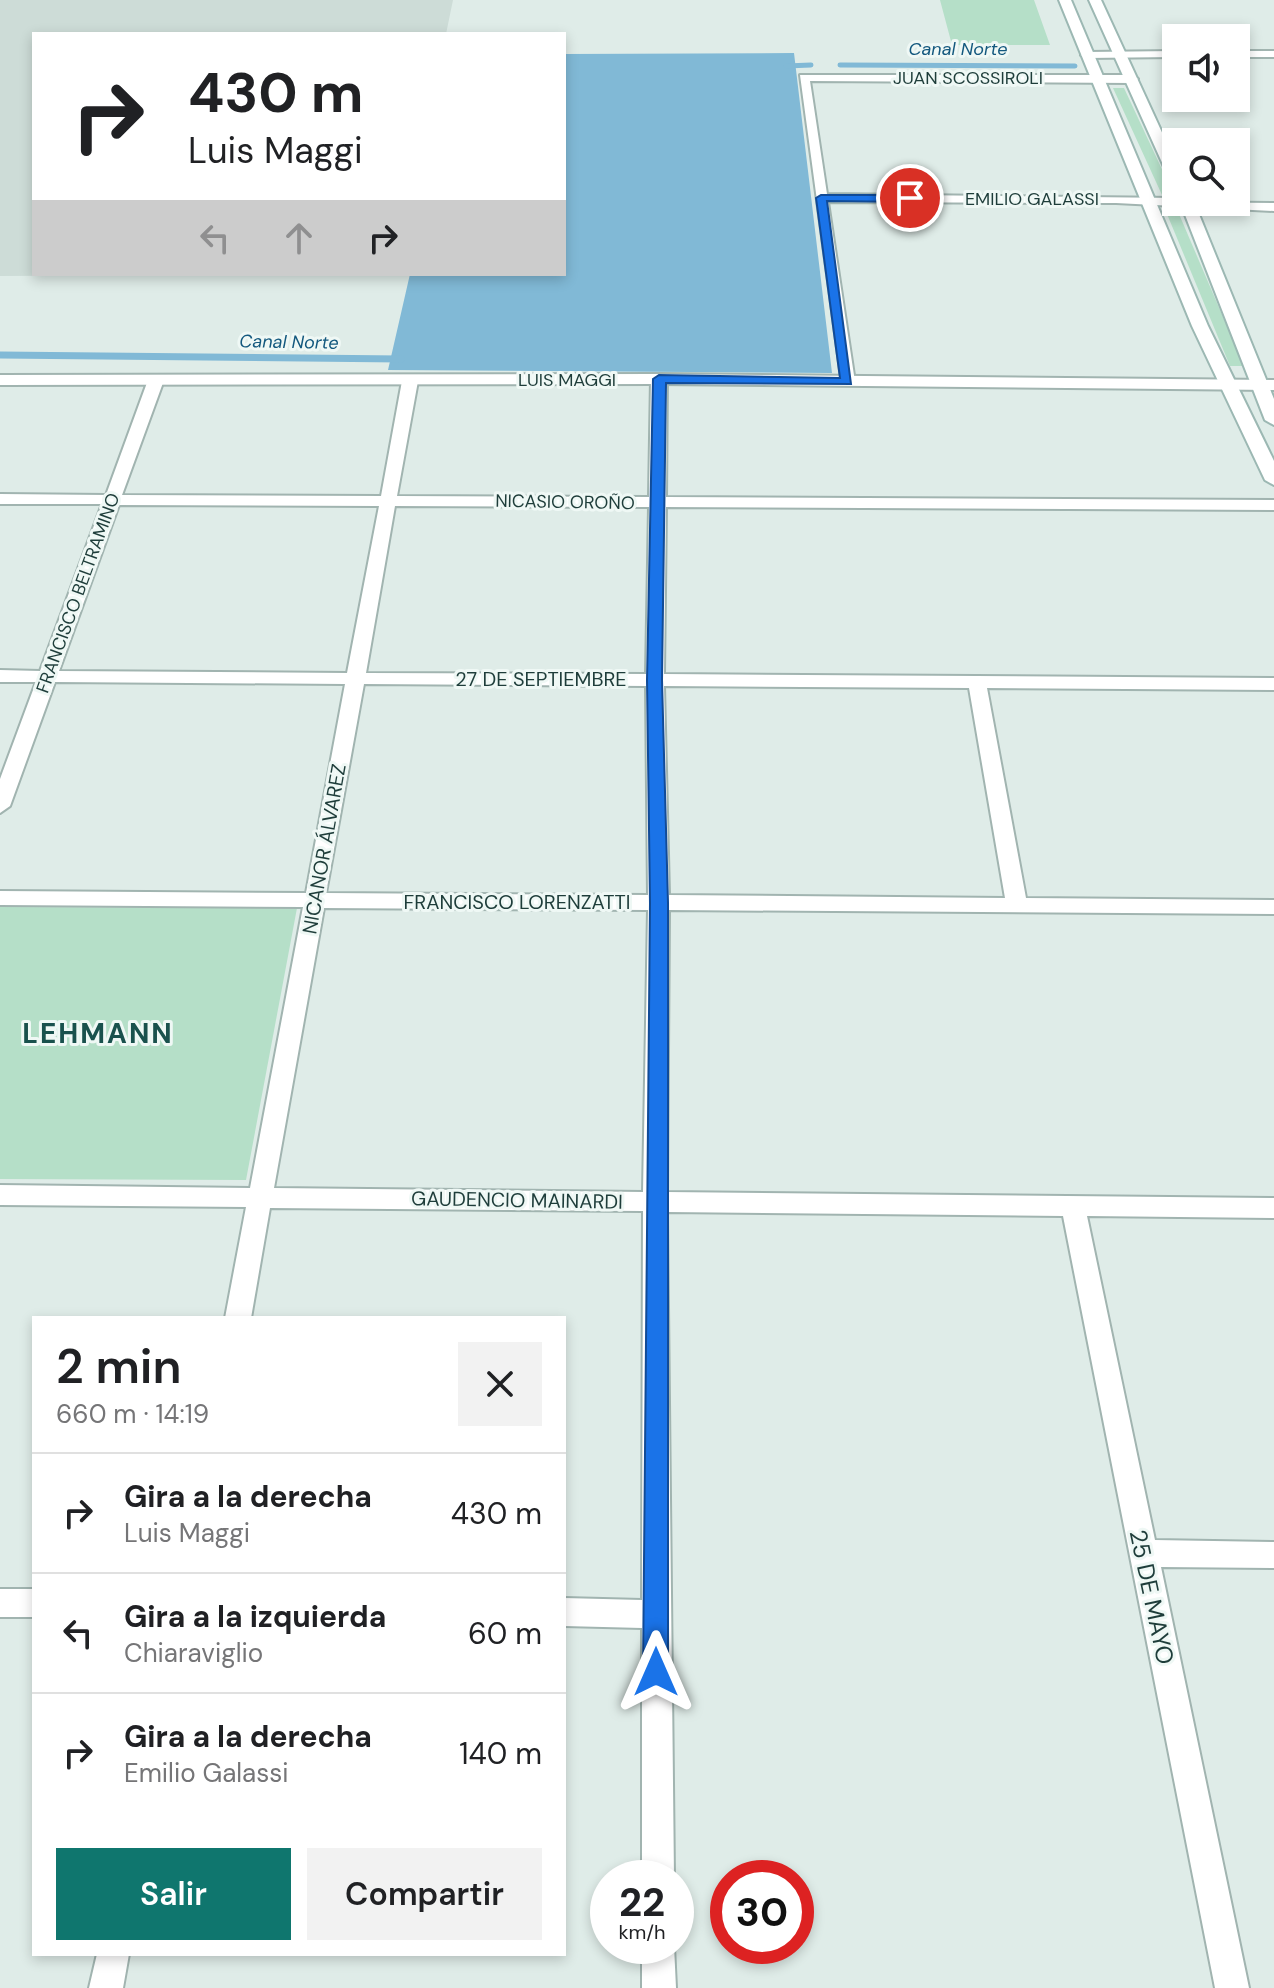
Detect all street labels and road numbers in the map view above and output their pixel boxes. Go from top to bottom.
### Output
street label: JUAN SCOSSIROLI [893,66,1043,90]
street label: EMILIO GALASSI [965,187,1099,211]
street label: LUIS MAGGI [518,368,616,392]
street label: NICASIO OROÑO [495,489,635,515]
street label: FRANCISCO BELTRAMINO [31,490,125,696]
street label: 27 DE SEPTIEMBRE [455,666,627,692]
street label: NICANOR ÁLVAREZ [296,762,352,936]
street label: FRANCISCO LORENZATTI [404,889,630,915]
street label: GAUDENCIO MAINARDI [411,1185,623,1215]
street label: 25 DE MAYO [1123,1527,1181,1667]

